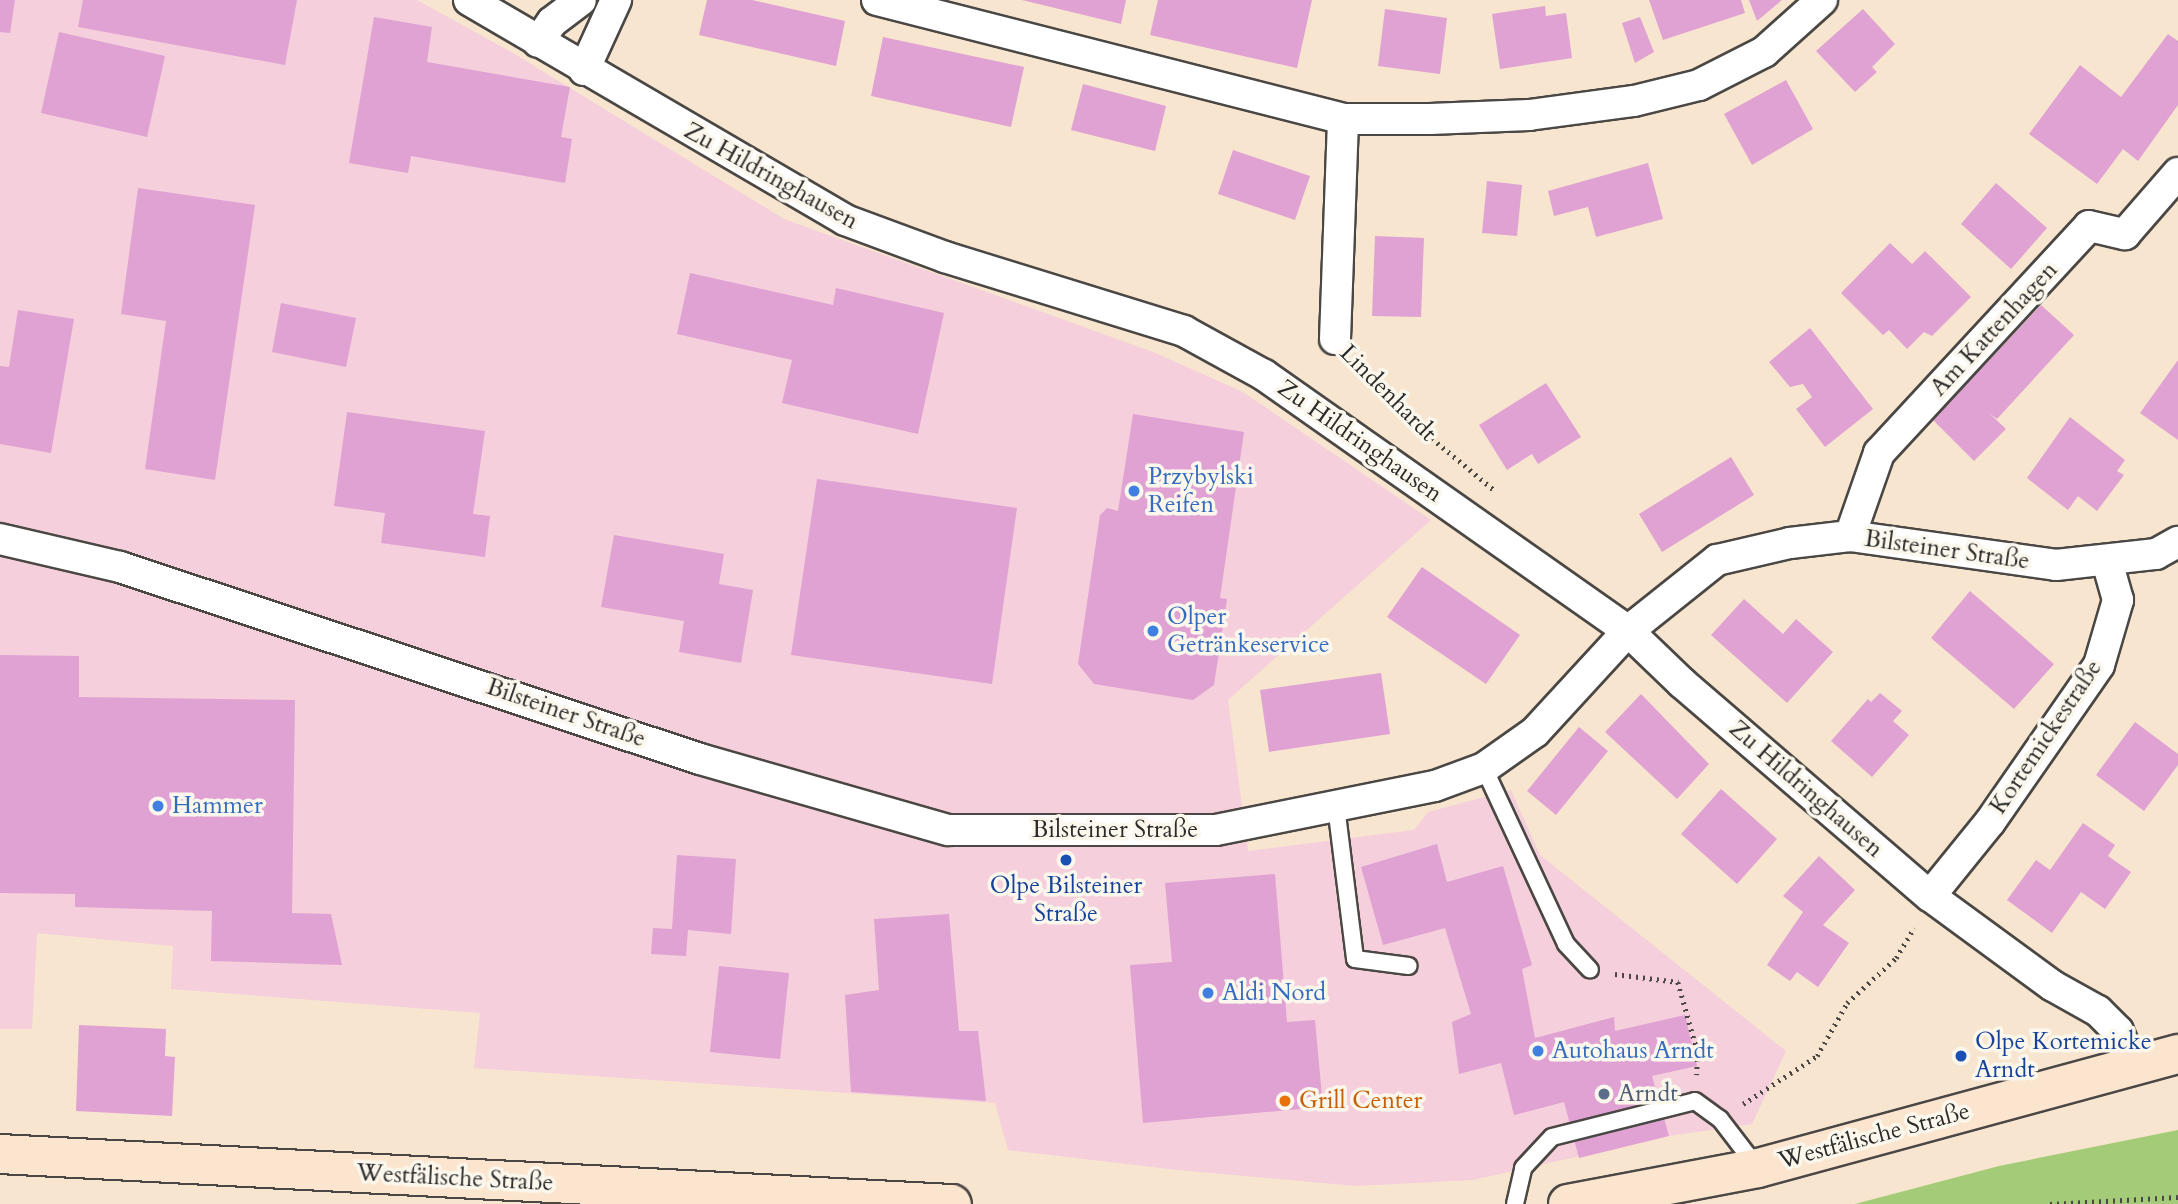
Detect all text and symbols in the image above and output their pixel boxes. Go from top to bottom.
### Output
street label: Zu Hildringhausen [679,116,863,236]
street label: Am Kattenhagen [1924,256,2064,402]
street label: Lindenhardt [1334,339,1442,447]
street label: Zu Hildringhausen [1272,373,1448,509]
place label: Przybylski Reifen [1148,463,1254,519]
marker: Przybylski Reifen [1126,483,1142,499]
street label: Bilsteiner Straße [1863,524,2031,576]
place label: Olper Getränkeservice [1167,603,1330,659]
marker: Olper Getränkeservice [1145,623,1161,639]
street label: Kortemickestraße [1984,654,2108,820]
street label: Bilsteiner Straße [483,672,649,754]
street label: Zu Hildringhausen [1723,714,1889,864]
place label: Hammer [172,792,263,820]
marker: Hammer [150,798,166,814]
street label: Bilsteiner Straße [1032,816,1198,844]
marker: Olpe Bilsteiner Straße [1058,852,1074,868]
place label: Olpe Bilsteiner Straße [990,872,1142,928]
place label: Aldi Nord [1222,979,1326,1007]
marker: Aldi Nord [1200,985,1216,1001]
place label: Olpe Kortemicke Arndt [1975,1028,2152,1084]
place label: Autohaus Arndt [1552,1037,1714,1065]
marker: Autohaus Arndt [1530,1043,1546,1059]
marker: Olpe Kortemicke Arndt [1953,1048,1969,1064]
place label: Arndt [1618,1080,1678,1108]
marker: Arndt [1596,1086,1612,1102]
place label: Grill Center [1299,1087,1422,1115]
marker: Grill Center [1277,1093,1293,1109]
street label: Westfälische Straße [1775,1097,1973,1175]
street label: Westfälische Straße [356,1158,554,1198]

